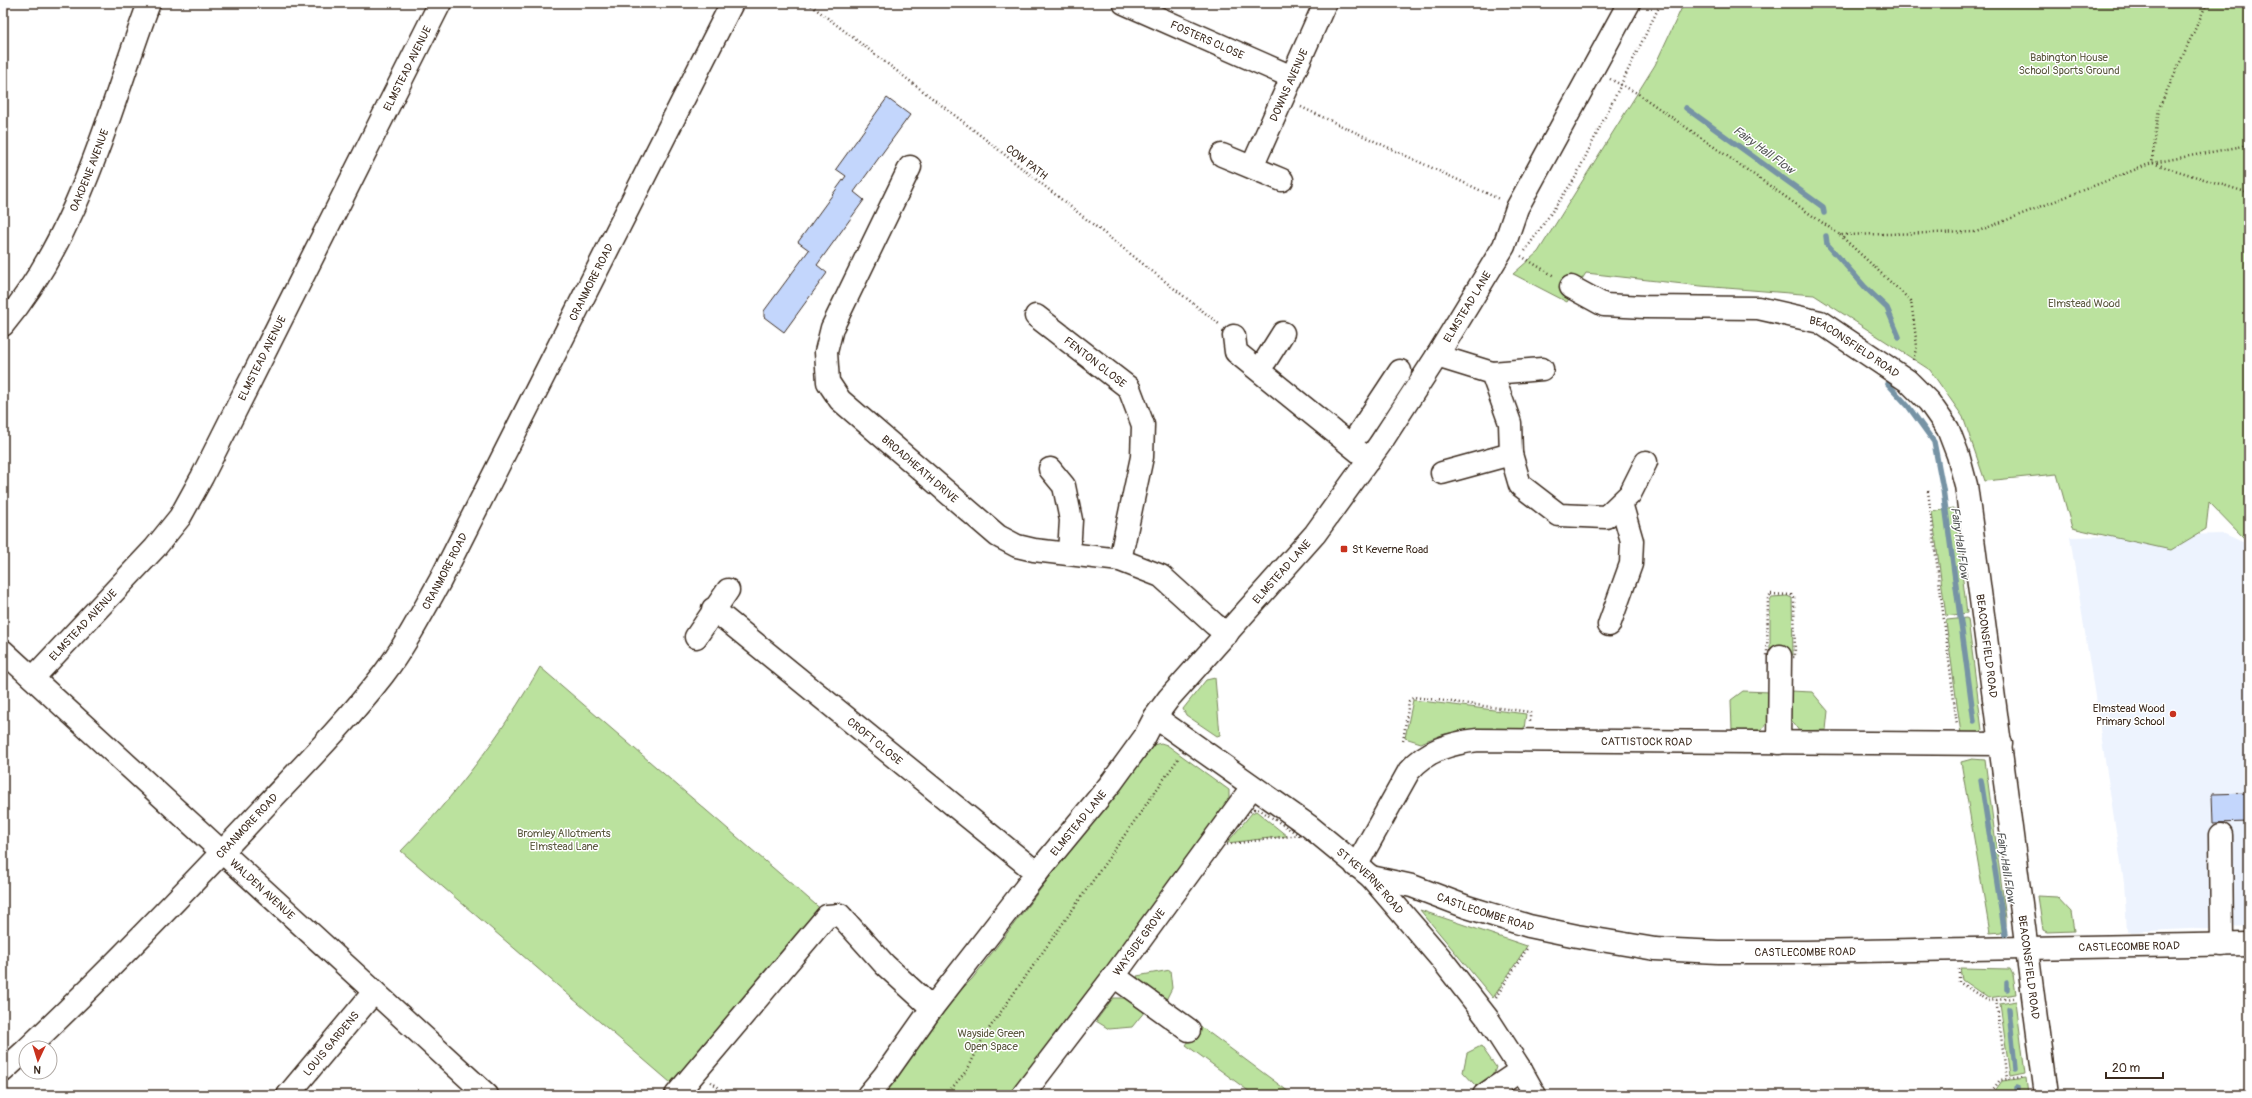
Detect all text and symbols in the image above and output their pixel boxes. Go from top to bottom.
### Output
street label: FOSTERS CLOSE [1168,18,1246,62]
street label: ELMSTEAD AVENUE [381,24,434,113]
street label: DOWNS AVENUE [1267,46,1311,123]
park label: Babington House School Sports Ground [2018,51,2120,77]
water label: Fairy Hall Flow [1730,123,1799,179]
street label: OAKDENE AVENUE [67,127,112,214]
street label: COW PATH [1003,142,1050,183]
street label: CRANMORE ROAD [567,242,616,323]
street label: ELMSTEAD LANE [1441,269,1494,345]
park label: Elmstead Wood [2048,297,2120,310]
street label: ELMSTEAD AVENUE [235,313,289,403]
street label: BEACONSFIELD ROAD [1808,314,1902,380]
street label: FENTON CLOSE [1061,334,1129,391]
street label: BROADHEATH DRIVE [879,433,961,506]
water label: Fairy Hall Flow [1947,506,1972,582]
street label: CRANMORE ROAD [419,531,470,612]
street label: ELMSTEAD LANE [1250,537,1314,607]
place label: St Keverne Road [1352,543,1428,556]
marker: St Keverne Road [1339,544,1349,554]
street label: ELMSTEAD AVENUE [47,586,120,664]
street label: BEACONSFIELD ROAD [1973,593,2000,699]
place label: Elmstead Wood Primary School [2093,702,2165,728]
marker: Elmstead Wood Primary School [2168,709,2178,719]
street label: CROFT CLOSE [844,715,905,768]
street label: CATTISTOCK ROAD [1601,735,1692,749]
street label: ELMSTEAD LANE [1048,788,1110,859]
street label: CRANMORE ROAD [213,791,281,861]
park label: Bromley Allotments Elmstead Lane [517,827,611,853]
water label: Fairy Hall Flow [1992,830,2019,906]
street label: ST KEVERNE ROAD [1334,845,1406,917]
street label: WALDEN AVENUE [227,856,297,923]
street label: CASTLECOMBE ROAD [1435,890,1535,934]
street label: WAYSIDE GROVE [1110,906,1168,978]
street label: BEACONSFIELD ROAD [2015,914,2042,1020]
street label: CASTLECOMBE ROAD [2078,939,2180,954]
street label: CASTLECOMBE ROAD [1754,945,1856,959]
street label: LOUIS GARDENS [301,1009,362,1079]
park label: Wayside Green Open Space [957,1027,1025,1053]
north arrow [18,1040,58,1080]
scale bar [2106,1054,2163,1080]
text: 20 m [2112,1061,2141,1076]
text: N [33,1063,42,1076]

